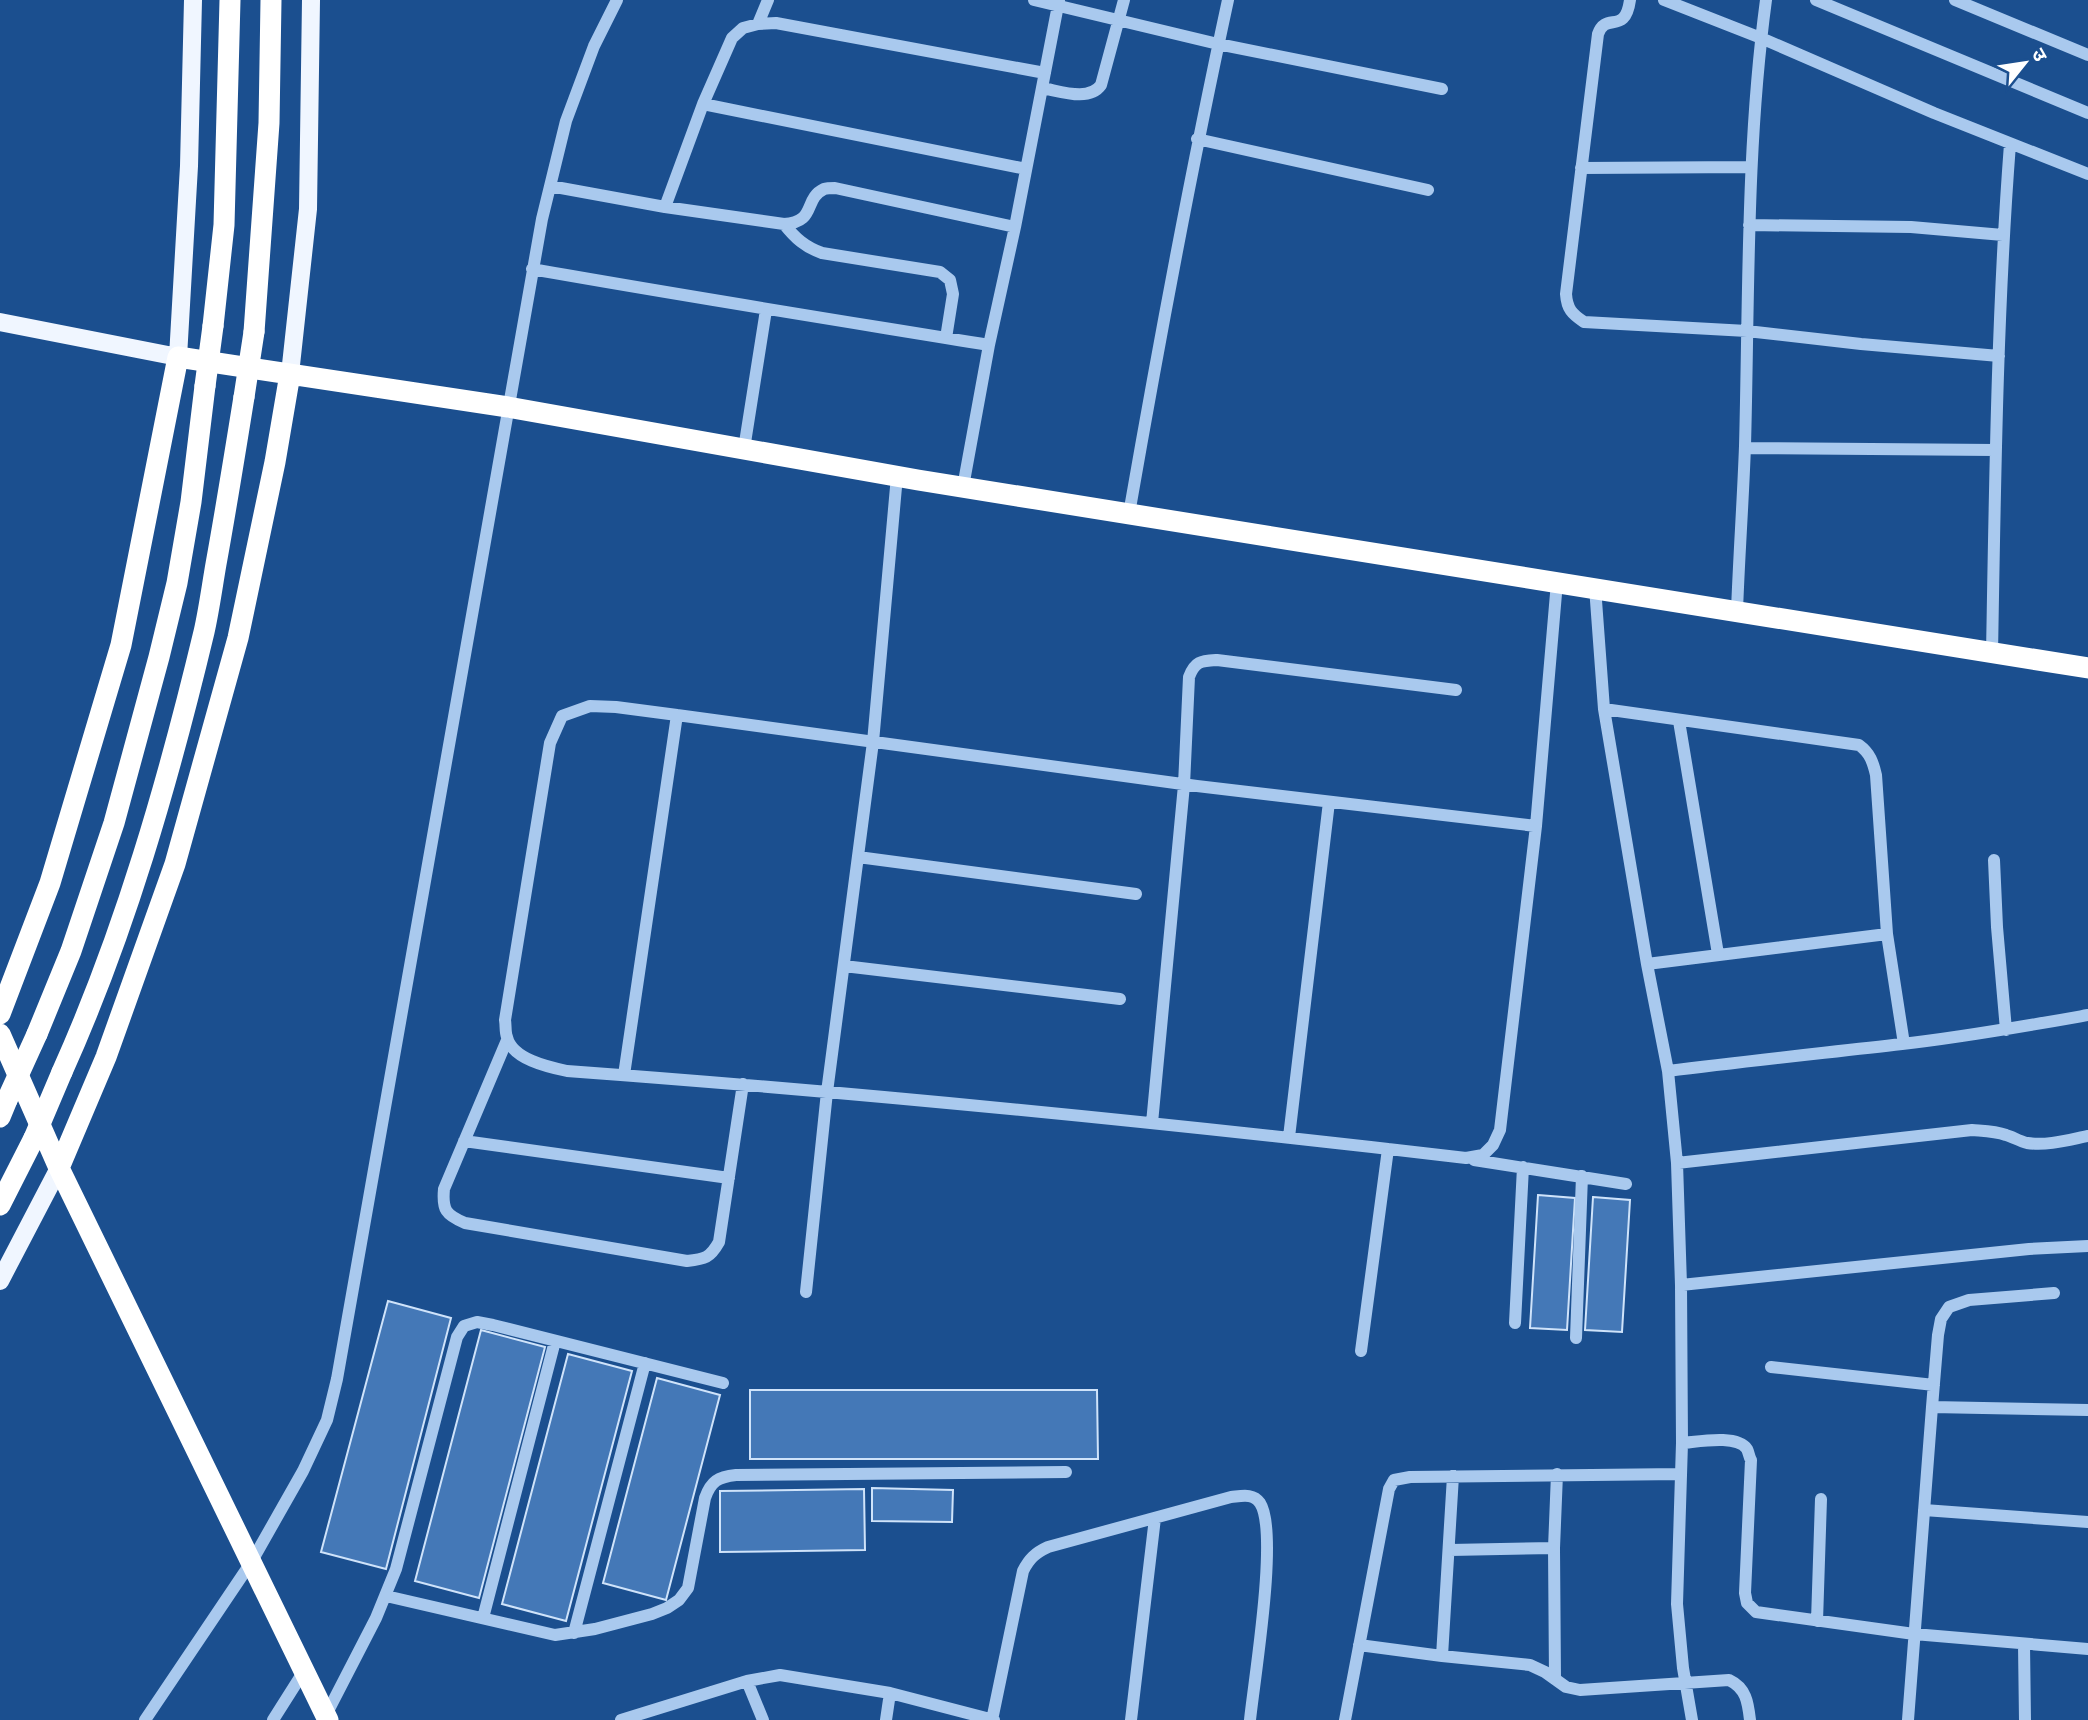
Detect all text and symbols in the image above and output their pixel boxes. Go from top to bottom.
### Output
north arrow [1990,28,2060,98]
text: उ [2026,44,2053,67]

